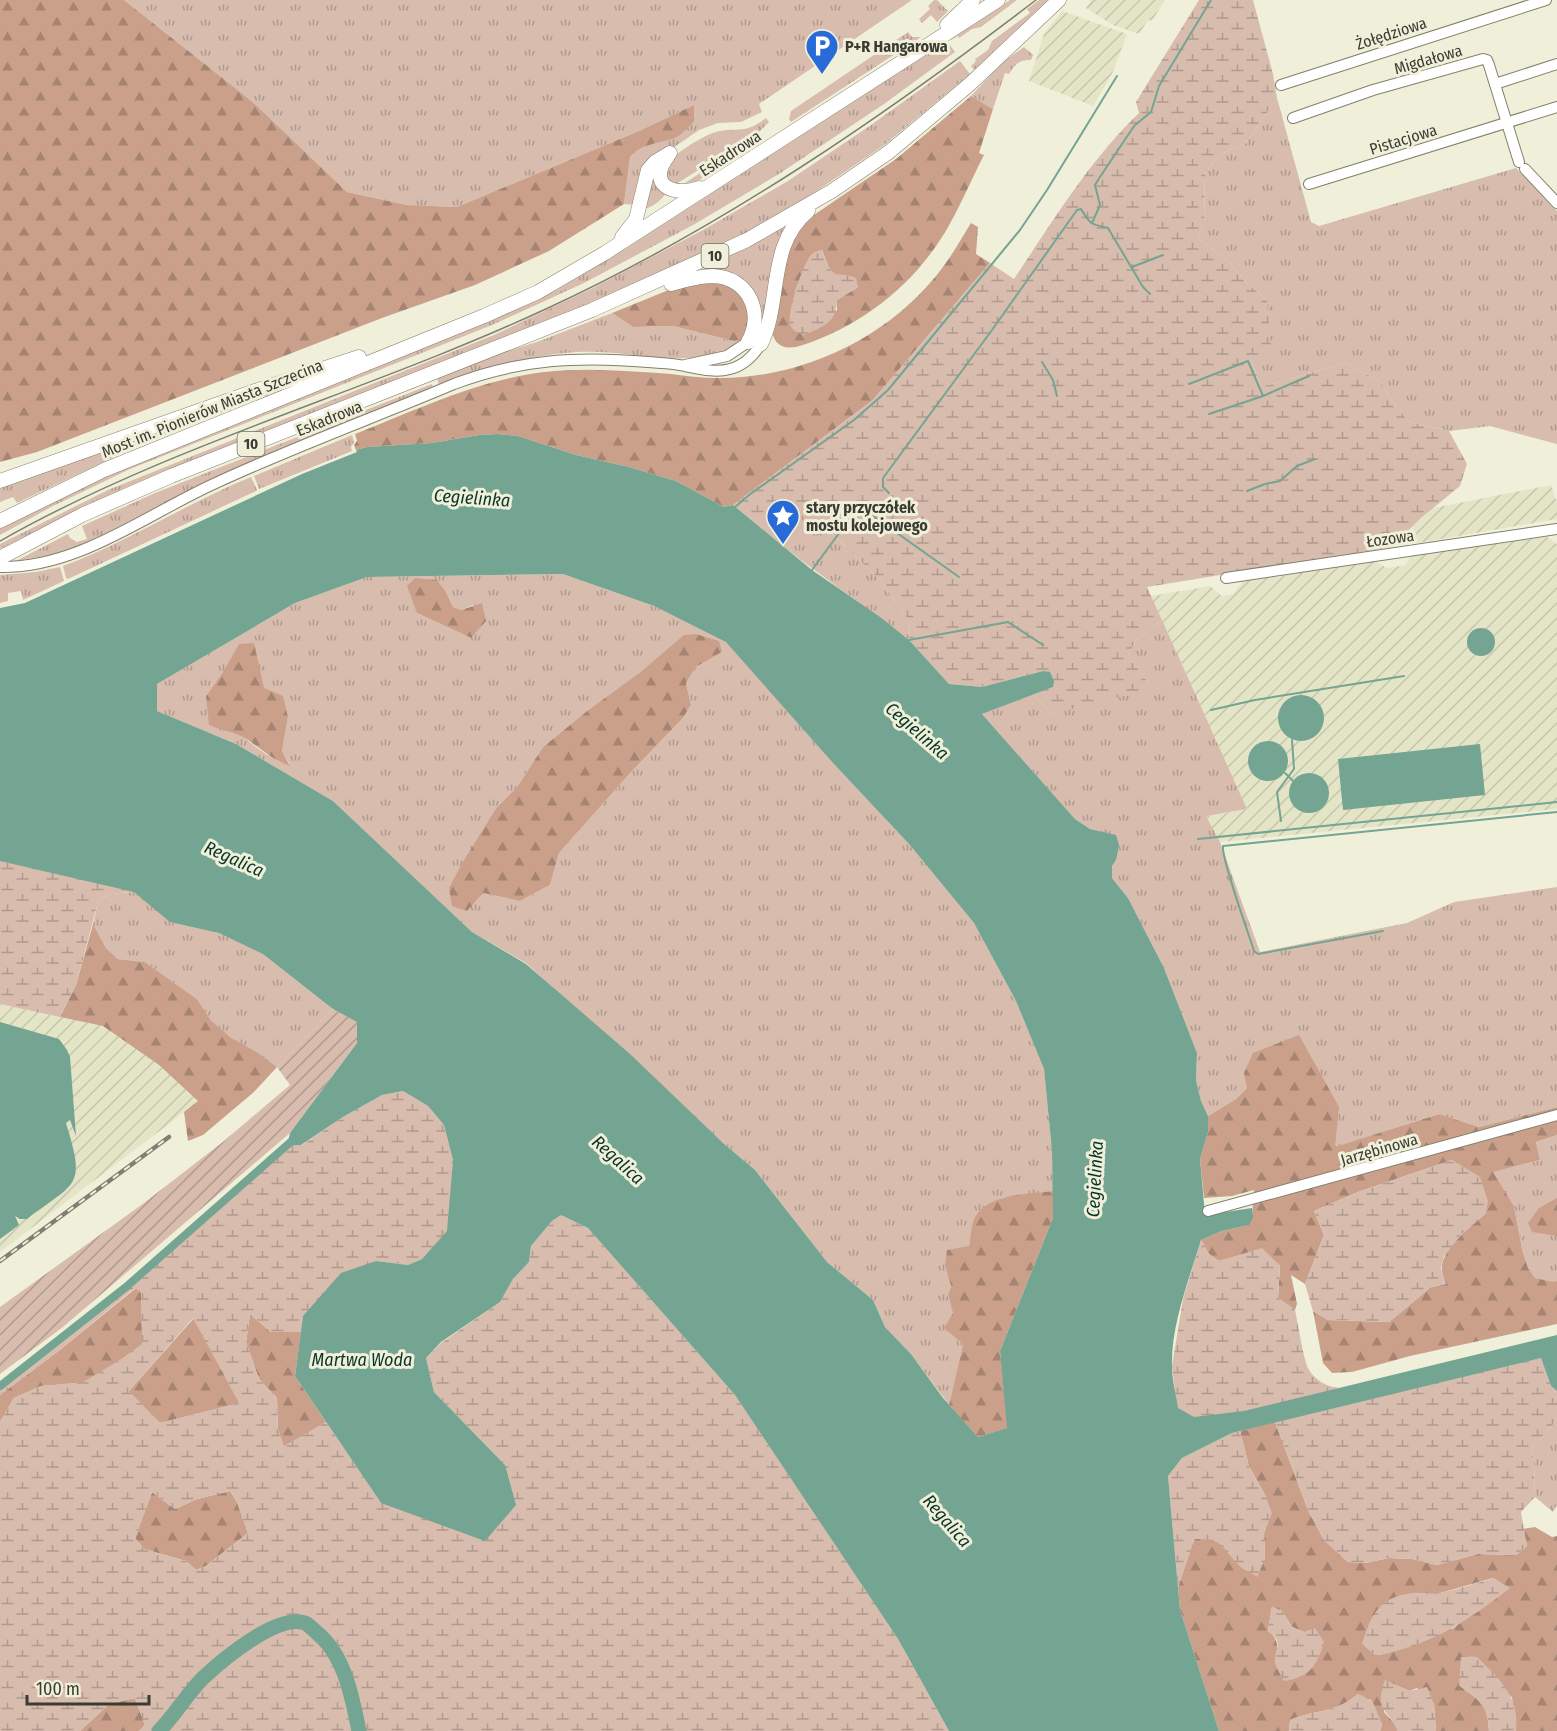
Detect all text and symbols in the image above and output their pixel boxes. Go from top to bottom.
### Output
street label: Żołędziowa [1353,13,1429,54]
parking icon: P+R Hangarowa [804,28,840,75]
place label: P+R Hangarowa [845,37,948,56]
street label: Migdałowa [1392,41,1465,78]
street label: Pistacjowa [1367,120,1439,159]
street label: Eskadrowa [696,126,765,180]
road number: 10 [702,244,728,268]
street label: Most im. Pionierów Miasta Szczecina [99,355,326,462]
street label: Eskadrowa [293,397,365,440]
road number: 10 [238,432,264,456]
water label: Cegielinka [433,484,511,512]
place icon: stary przyczółek mostu kolejowego [765,498,801,545]
place label: stary przyczółek mostu kolejowego [806,498,928,535]
street label: Łozowa [1365,526,1415,551]
water label: Cegielinka [881,698,953,764]
water label: Regalica [201,836,267,882]
street label: Jarzębinowa [1338,1129,1420,1170]
water label: Regalica [587,1131,649,1189]
water label: Cegielinka [1082,1140,1108,1218]
water label: Martwa Woda [312,1349,412,1371]
water label: Regalica [918,1490,976,1552]
scale bar [27,1668,148,1706]
text: 100 m [36,1678,80,1700]

